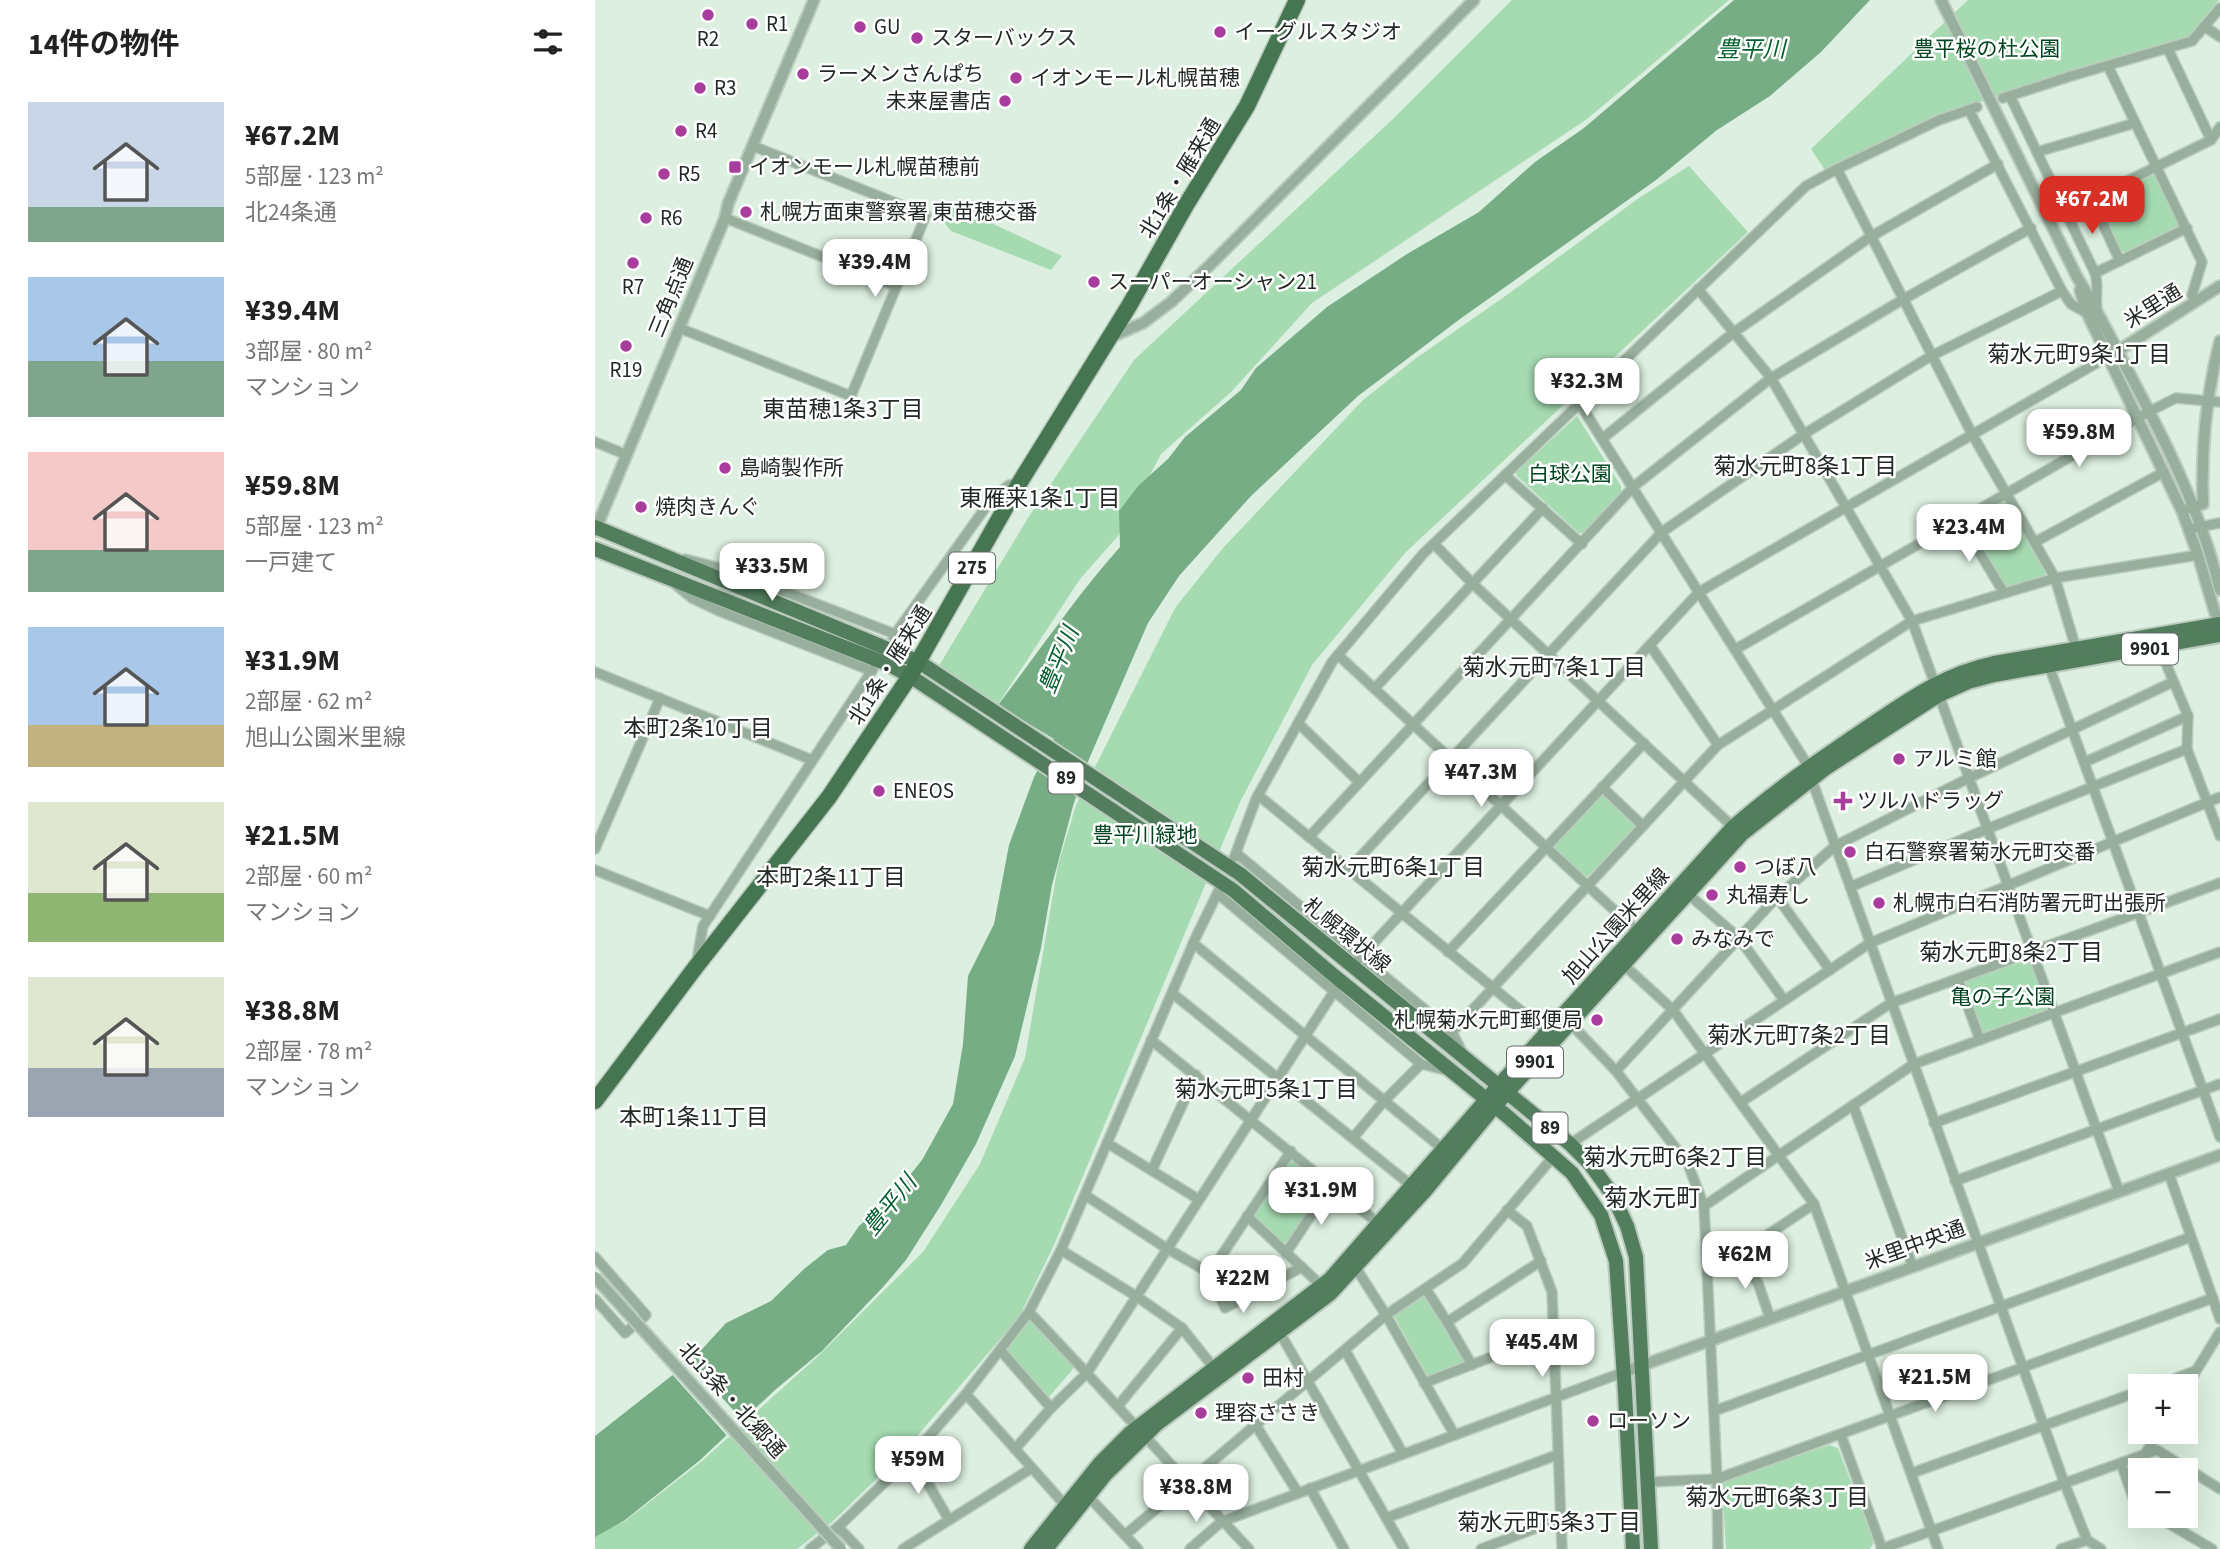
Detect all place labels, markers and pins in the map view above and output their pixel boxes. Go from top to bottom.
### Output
marker: R2 [700,7,716,23]
place label: R1 [766,9,788,39]
place label: GU [874,12,901,42]
marker: R1 [744,16,760,32]
place label: イーグルスタジオ [1234,17,1402,47]
marker: GU [852,19,868,35]
place label: スターバックス [931,23,1077,53]
place label: R2 [697,24,719,54]
marker: イーグルスタジオ [1212,24,1228,40]
marker: スターバックス [909,30,925,46]
place label: ラーメンさんぱち [817,59,984,89]
place label: イオンモール札幌苗穂 [1030,63,1240,93]
marker: ラーメンさんぱち [795,66,811,82]
marker: イオンモール札幌苗穂 [1008,70,1024,86]
place label: R3 [714,73,736,103]
marker: R3 [692,80,708,96]
place label: 未来屋書店 [886,86,991,116]
marker: 未来屋書店 [997,93,1013,109]
place label: R4 [695,116,717,146]
marker: R4 [673,123,689,139]
place label: イオンモール札幌苗穂前 [749,152,980,182]
place label: R5 [678,159,700,189]
marker: イオンモール札幌苗穂前 [727,159,743,175]
marker: R5 [656,166,672,182]
pin: ¥67.2M [2035,176,2149,236]
place label: 札幌方面東警察署 東苗穂交番 [760,197,1037,227]
place label: R6 [660,203,682,233]
marker: 札幌方面東警察署 東苗穂交番 [738,204,754,220]
marker: R6 [638,210,654,226]
pin: ¥39.4M [818,240,932,299]
marker: R7 [625,255,641,271]
place label: スーパーオーシャン21 [1108,267,1317,297]
place label: R7 [622,272,644,302]
marker: スーパーオーシャン21 [1086,274,1102,290]
marker: R19 [618,338,634,354]
place label: R19 [610,355,642,385]
pin: ¥32.3M [1530,358,1644,418]
pin: ¥59.8M [2022,410,2136,469]
place label: 島崎製作所 [739,453,844,483]
marker: 島崎製作所 [717,460,733,476]
place label: 焼肉きんぐ [655,492,760,522]
marker: 焼肉きんぐ [633,499,649,515]
pin: ¥23.4M [1912,504,2026,564]
pin: ¥33.5M [715,544,829,603]
place label: アルミ館 [1913,744,1997,774]
pin: ¥47.3M [1424,750,1538,809]
marker: アルミ館 [1891,751,1907,767]
place label: ENEOS [893,776,954,806]
marker: ENEOS [871,783,887,799]
place label: ツルハドラッグ [1857,786,2004,816]
marker: ツルハドラッグ [1835,793,1851,809]
place label: 白石警察署菊水元町交番 [1864,837,2095,867]
marker: 白石警察署菊水元町交番 [1842,844,1858,860]
place label: つぼ八 [1754,852,1817,882]
marker: つぼ八 [1732,859,1748,875]
place label: 丸福寿し [1726,880,1810,910]
marker: 丸福寿し [1704,887,1720,903]
place label: 札幌市白石消防署元町出張所 [1893,888,2166,918]
marker: 札幌市白石消防署元町出張所 [1871,895,1887,911]
place label: みなみで [1691,924,1775,954]
marker: みなみで [1669,931,1685,947]
place label: 札幌菊水元町郵便局 [1394,1005,1583,1035]
marker: 札幌菊水元町郵便局 [1589,1012,1605,1028]
pin: ¥31.9M [1264,1168,1378,1227]
pin: ¥62M [1704,1232,1786,1291]
pin: ¥22M [1202,1256,1284,1315]
pin: ¥45.4M [1485,1320,1599,1379]
pin: ¥21.5M [1878,1354,1992,1414]
place label: 田村 [1262,1363,1304,1393]
marker: 田村 [1240,1370,1256,1386]
place label: 理容ささき [1215,1398,1320,1428]
marker: 理容ささき [1193,1405,1209,1421]
place label: ローソン [1607,1406,1691,1436]
marker: ローソン [1585,1413,1601,1429]
pin: ¥59M [877,1436,959,1496]
pin: ¥38.8M [1139,1464,1253,1524]

